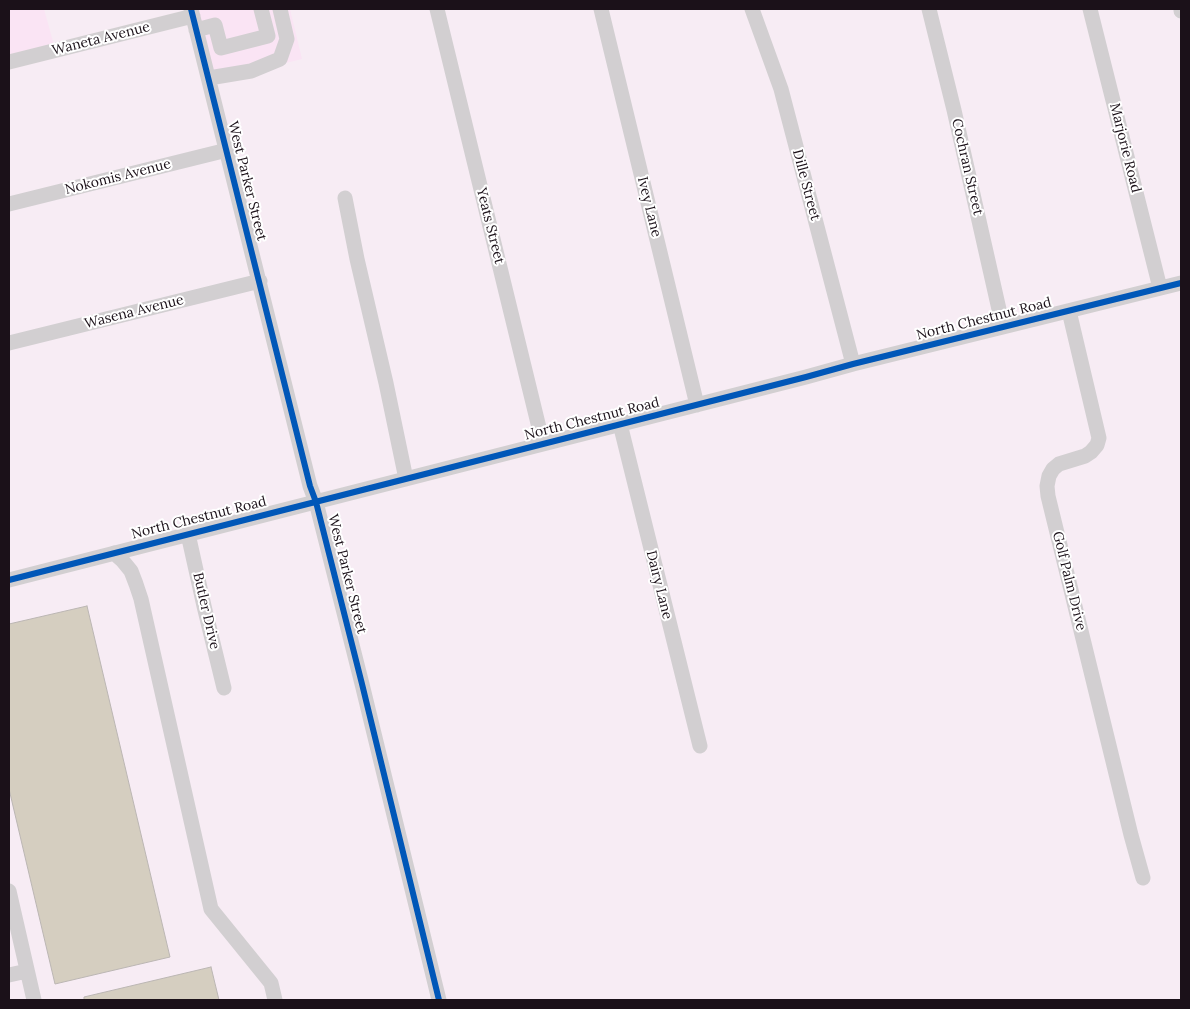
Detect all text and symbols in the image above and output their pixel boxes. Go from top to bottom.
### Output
street label: Waneta Avenue [50,19,152,59]
street label: Marjorie Road [1106,101,1144,195]
street label: Cochran Street [948,117,986,217]
street label: West Parker Street [224,119,270,243]
street label: Dille Street [788,148,824,222]
street label: Nokomis Avenue [63,156,173,198]
street label: Ivey Lane [633,175,665,239]
street label: Yeats Street [472,186,508,266]
street label: Wasena Avenue [83,292,185,332]
street label: North Chestnut Road [915,294,1053,344]
street label: North Chestnut Road [523,394,661,444]
street label: North Chestnut Road [130,493,268,543]
street label: West Parker Street [324,512,370,636]
street label: Golf Palm Drive [1049,530,1089,632]
street label: Dairy Lane [642,549,676,621]
street label: Butler Drive [189,571,223,651]

